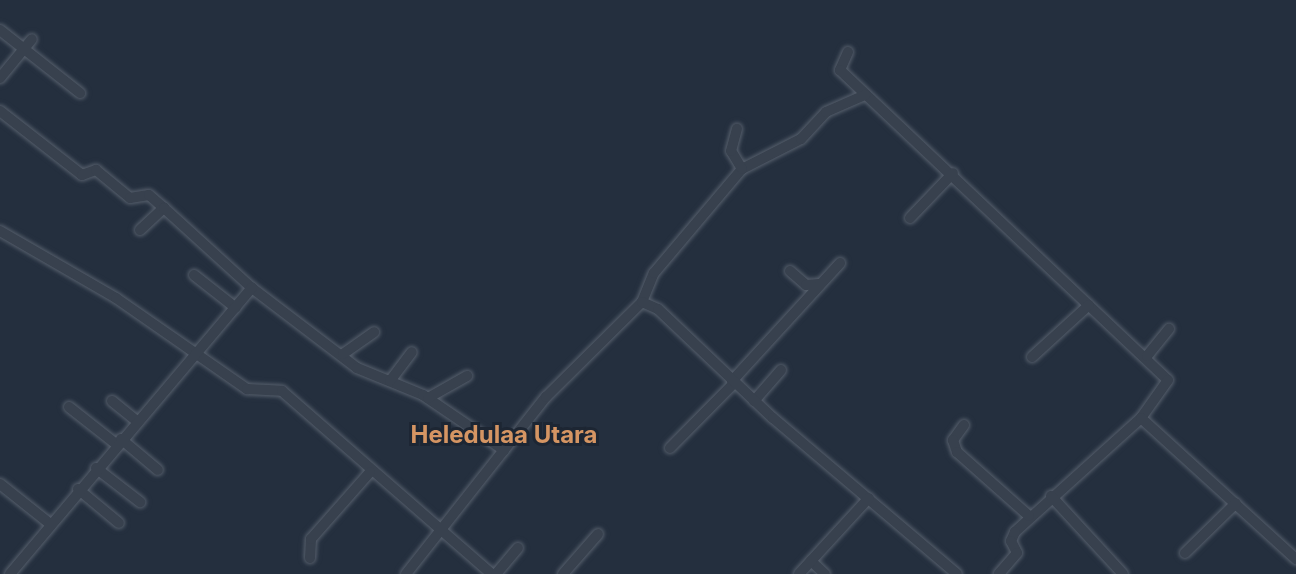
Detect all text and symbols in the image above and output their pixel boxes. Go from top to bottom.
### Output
district label: Heledulaa Utara [411,421,597,449]

